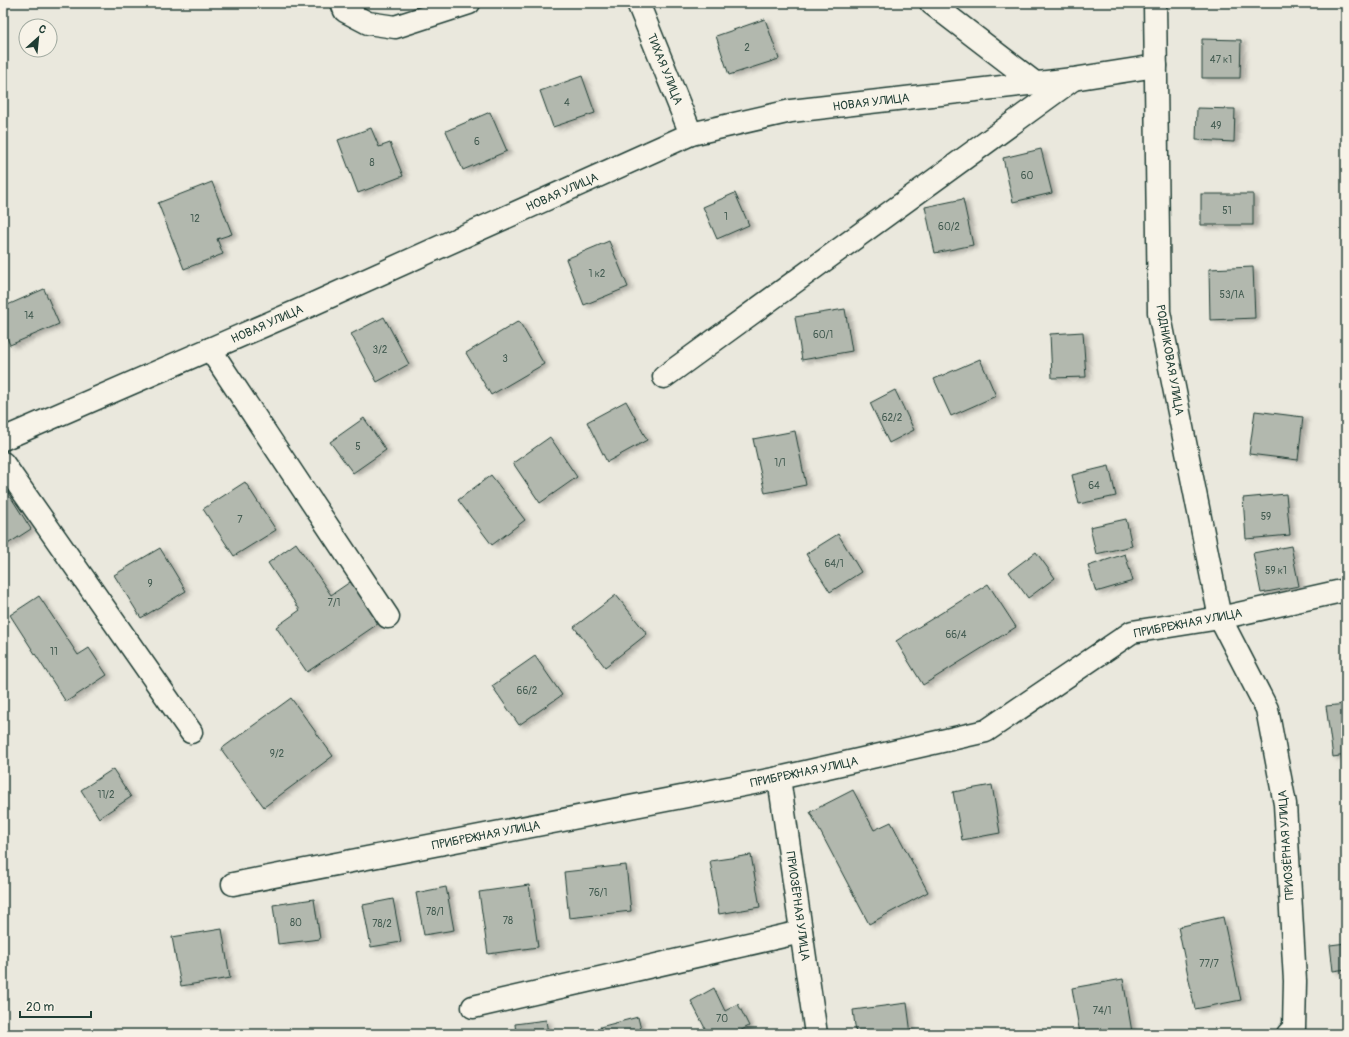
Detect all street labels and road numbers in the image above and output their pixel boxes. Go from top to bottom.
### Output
street label: ТИХАЯ УЛИЦА [643,31,686,107]
street label: НОВАЯ УЛИЦА [832,90,911,115]
street label: НОВАЯ УЛИЦА [524,170,601,215]
street label: НОВАЯ УЛИЦА [229,302,306,347]
street label: РОДНИКОВАЯ УЛИЦА [1152,304,1187,417]
street label: ПРИБРЕЖНАЯ УЛИЦА [1133,606,1244,641]
street label: ПРИБРЕЖНАЯ УЛИЦА [749,754,860,791]
street label: ПРИОЗЁРНАЯ УЛИЦА [1274,789,1298,901]
street label: ПРИБРЕЖНАЯ УЛИЦА [431,818,542,853]
street label: ПРИОЗЁРНАЯ УЛИЦА [782,850,814,962]

